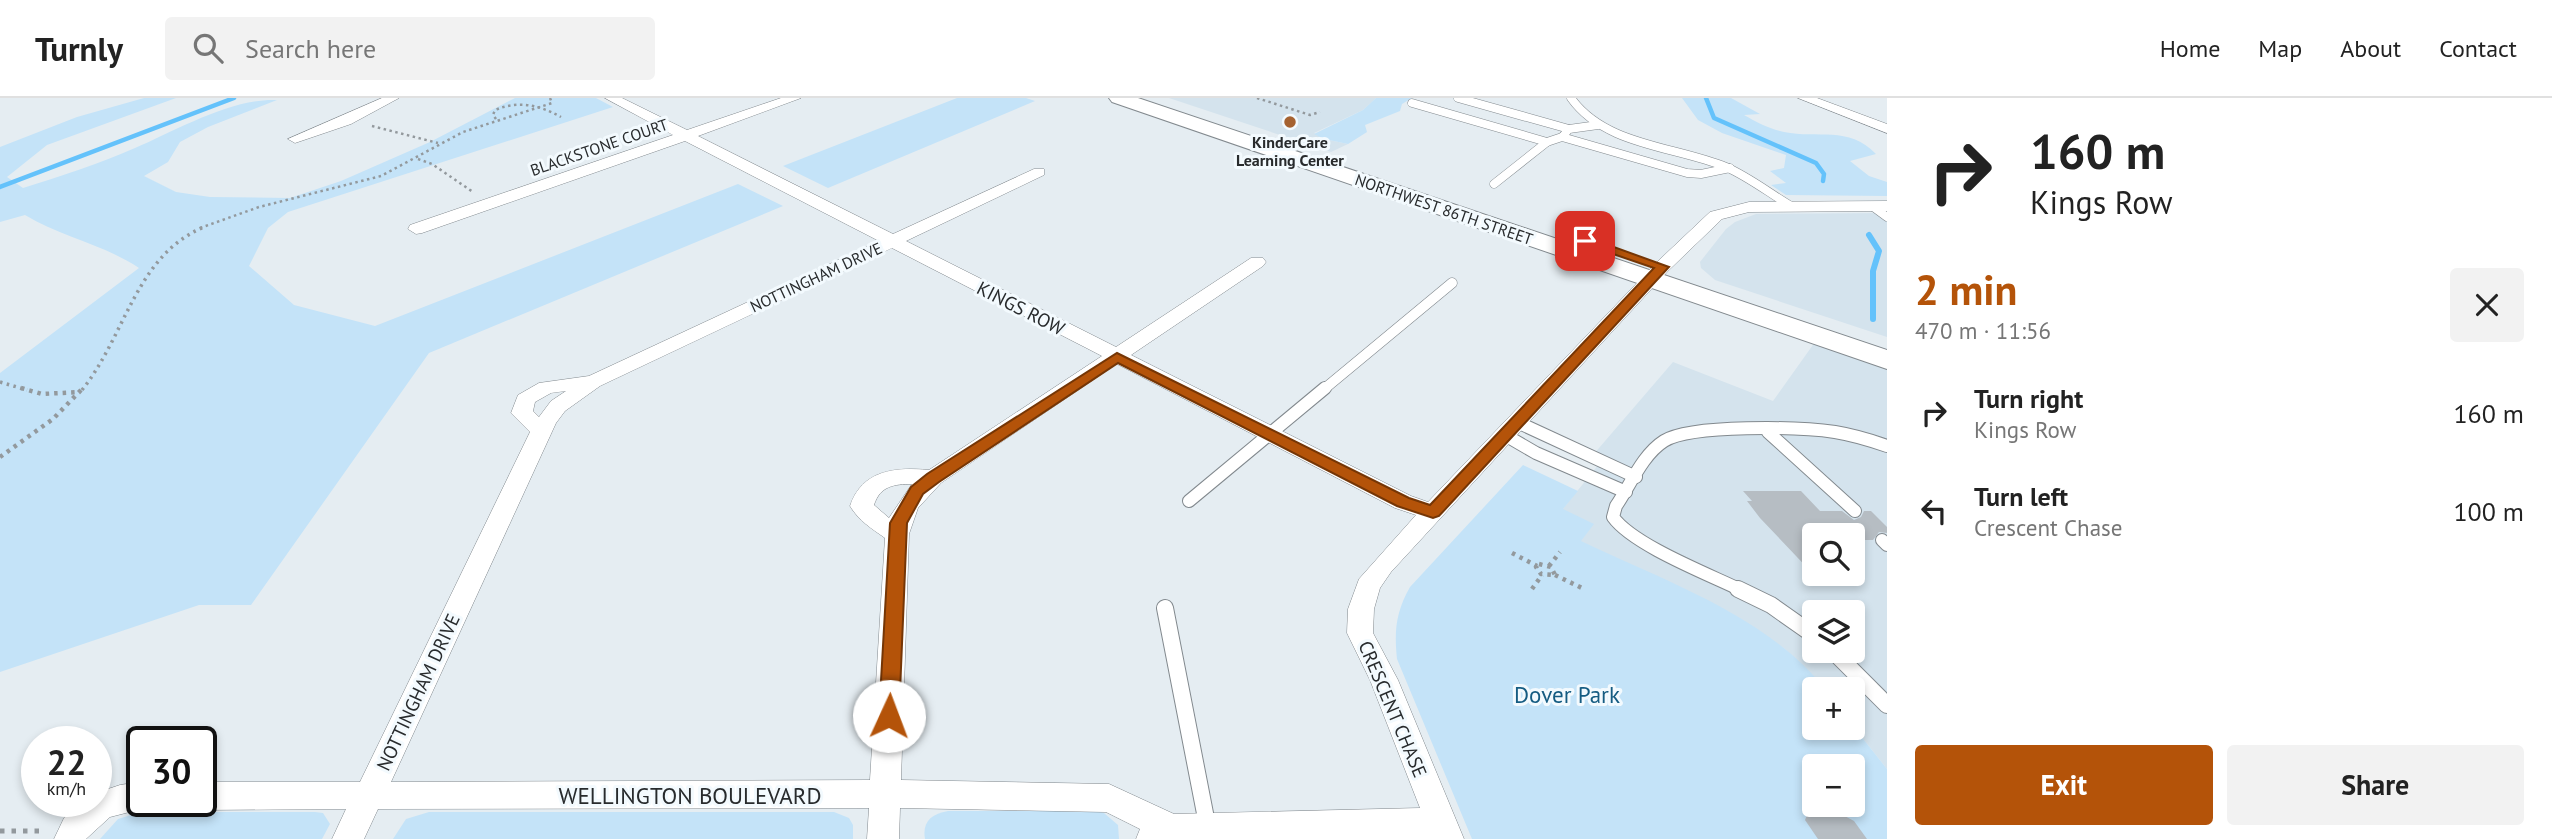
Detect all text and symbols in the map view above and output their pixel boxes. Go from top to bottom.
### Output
search box [165,17,655,80]
text: Turnly [35,27,123,70]
icon: search [189,29,227,67]
text: Search here [245,32,376,65]
text: Home [2160,33,2220,64]
text: Map [2258,33,2302,64]
text: About [2340,33,2401,64]
text: Contact [2439,33,2517,64]
street label: BLACKSTONE COURT [528,114,671,180]
marker: KinderCare Learning Center [1282,114,1298,130]
text: 160 m [2030,119,2165,183]
icon: right [1915,126,2006,217]
place label: KinderCare Learning Center [1236,132,1344,170]
street label: NORTHWEST 86TH STREET [1352,169,1536,249]
text: Kings Row [2030,181,2173,223]
pin [1555,211,1615,271]
icon: arrive [1566,222,1604,260]
street label: NOTTINGHAM DRIVE [747,238,885,316]
text: 2 min [1915,262,2017,317]
button: close [2450,268,2524,342]
street label: KINGS ROW [973,276,1069,340]
text: 470 m · 11:56 [1915,316,2051,345]
text: Turn right [1974,382,2083,415]
icon: right [1915,394,1953,432]
text: 160 m [2453,397,2524,430]
text: Kings Row [1974,415,2077,444]
text: Turn left [1974,480,2068,513]
icon: left [1915,492,1953,530]
text: 100 m [2453,495,2524,528]
text: Crescent Chase [1974,513,2122,542]
map controls [1802,523,1865,817]
button: search [1802,523,1865,586]
button: layers [1802,600,1865,663]
street label: NOTTINGHAM DRIVE [371,610,465,774]
street label: CRESCENT CHASE [1353,637,1433,781]
button: + [1802,677,1865,740]
position arrow [852,679,926,753]
park label: Dover Park [1514,680,1620,709]
speed limit sign: 30 [126,726,217,817]
text: 22 [47,739,86,785]
button: Exit [1915,745,2213,825]
button: Share [2227,745,2524,825]
button: − [1802,754,1865,817]
text: km/h [47,777,86,800]
street label: WELLINGTON BOULEVARD [558,781,822,810]

